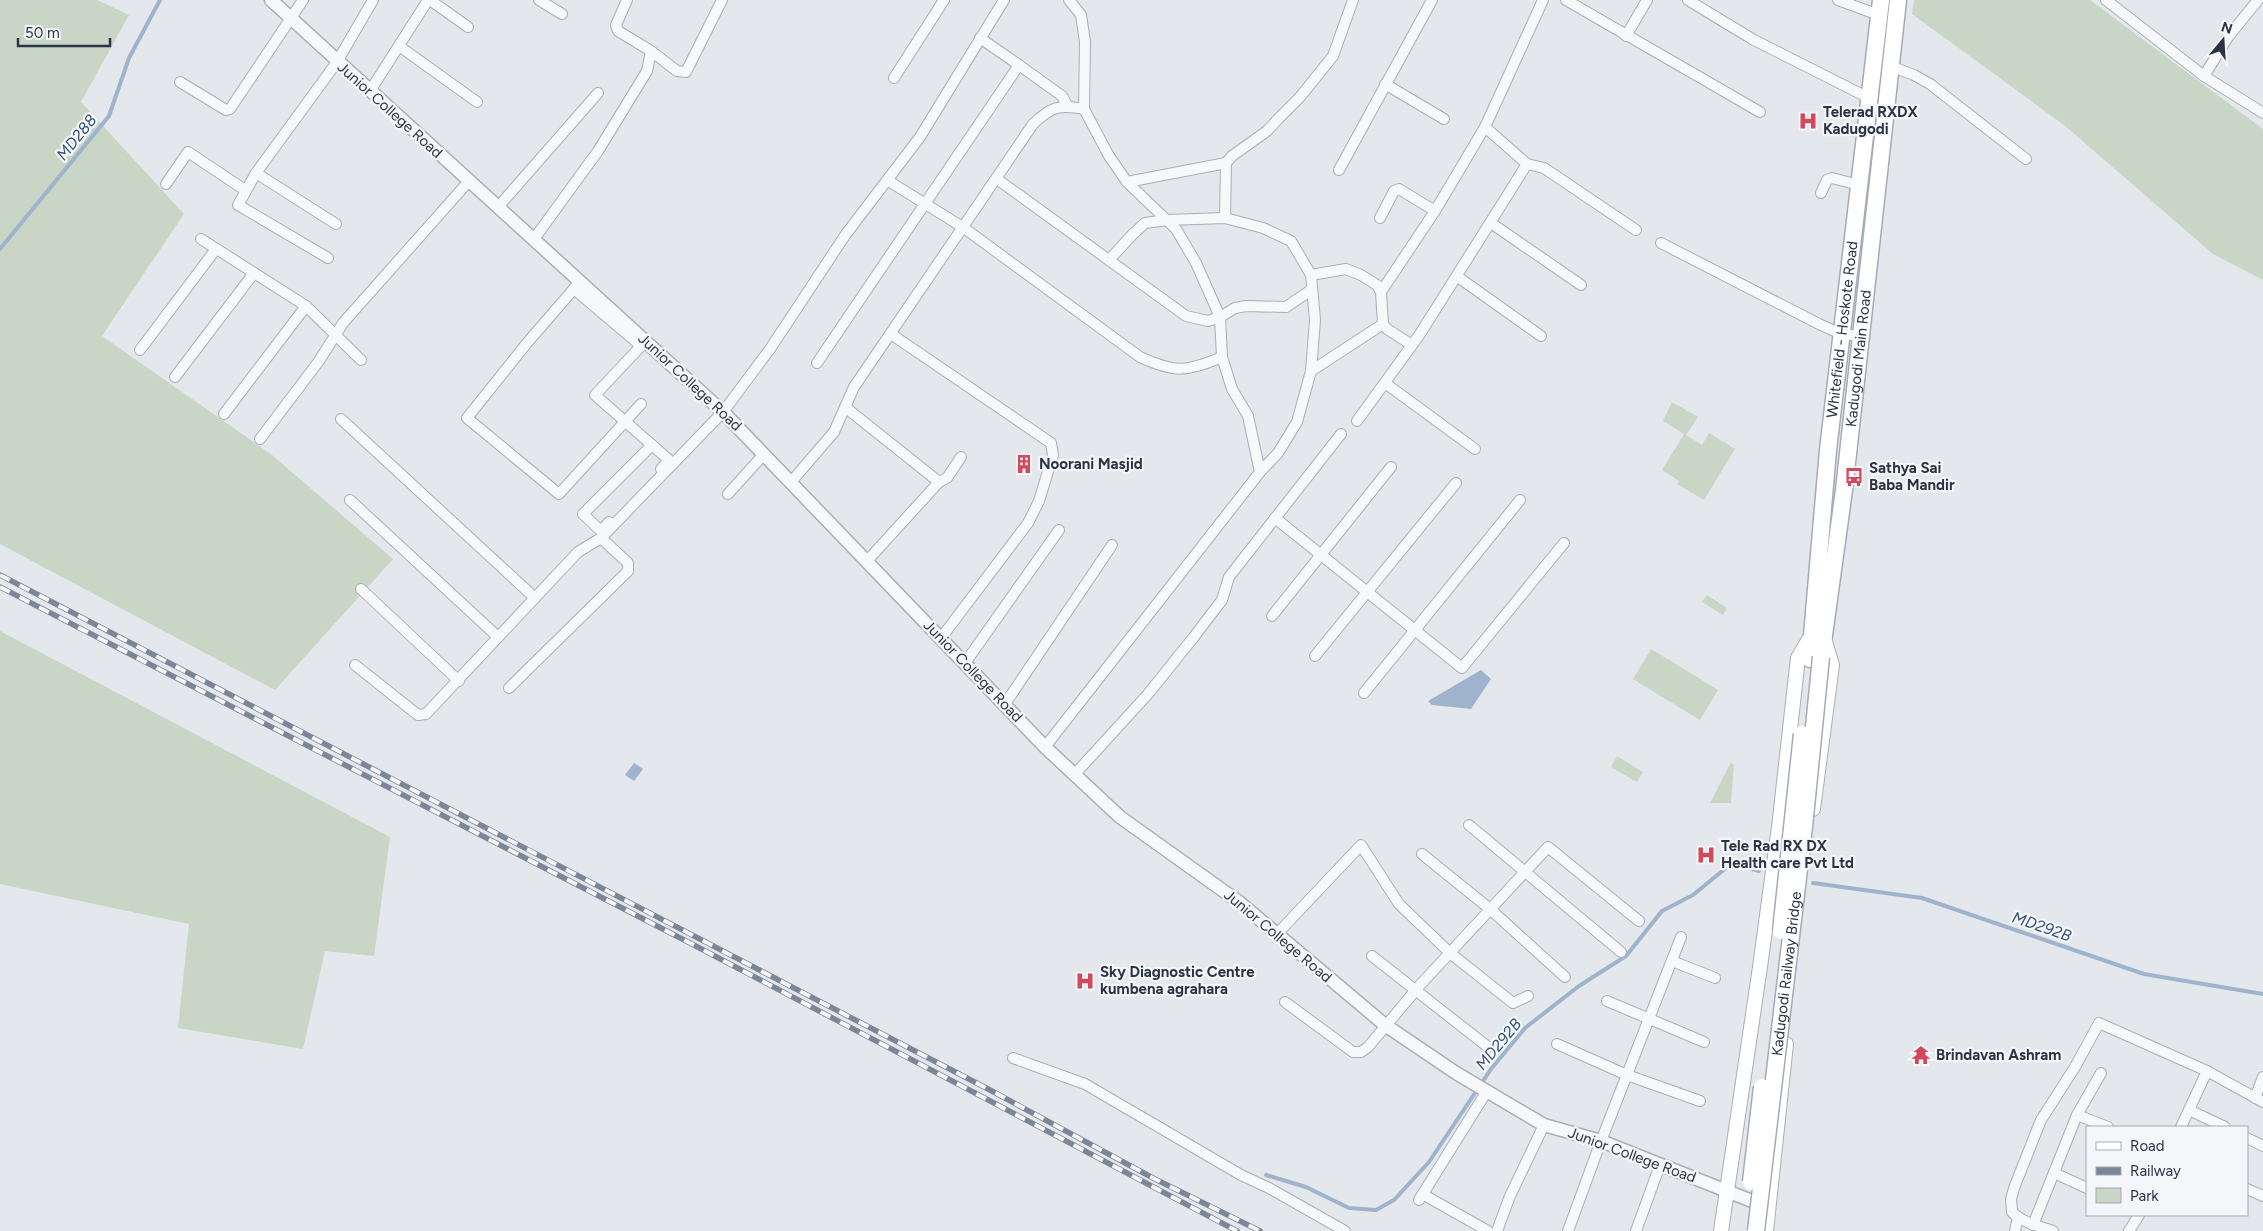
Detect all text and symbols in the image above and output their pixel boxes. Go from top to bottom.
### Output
scale bar [18,15,110,47]
north arrow [2198,15,2248,65]
text: N [2219,18,2235,38]
text: 50 m [25,24,60,42]
street label: Junior College Road [334,58,446,162]
place label: Telerad RXDX Kadugodi [1823,103,1919,138]
hospital icon: Telerad RXDX Kadugodi [1797,110,1819,132]
water label: MD288 [52,111,101,164]
street label: Whitefield - Hoskote Road [1823,240,1862,419]
street label: Kadugodi Main Road [1842,289,1875,428]
street label: Junior College Road [635,329,745,435]
building icon: Noorani Masjid [1013,453,1035,475]
place label: Noorani Masjid [1039,455,1143,473]
place label: Sathya Sai Baba Mandir [1869,459,1955,494]
bus stop icon: Sathya Sai Baba Mandir [1843,466,1865,488]
street label: Junior College Road [920,616,1026,726]
place label: Tele Rad RX DX Health care Pvt Ltd [1721,837,1854,872]
hospital icon: Tele Rad RX DX Health care Pvt Ltd [1695,844,1717,866]
street label: Junior College Road [1221,886,1335,986]
street label: Kadugodi Railway Bridge [1768,891,1805,1057]
water label: MD292B [2010,908,2074,946]
place label: Sky Diagnostic Centre kumbena agrahara [1100,963,1255,998]
hospital icon: Sky Diagnostic Centre kumbena agrahara [1074,970,1096,992]
water label: MD292B [1471,1015,1525,1074]
temple icon: Brindavan Ashram [1910,1044,1932,1066]
place label: Brindavan Ashram [1936,1046,2061,1064]
street label: Junior College Road [1566,1123,1698,1187]
legend [2086,1126,2248,1216]
text: Road [2130,1137,2165,1155]
text: Railway [2130,1162,2181,1180]
text: Park [2130,1187,2159,1205]

